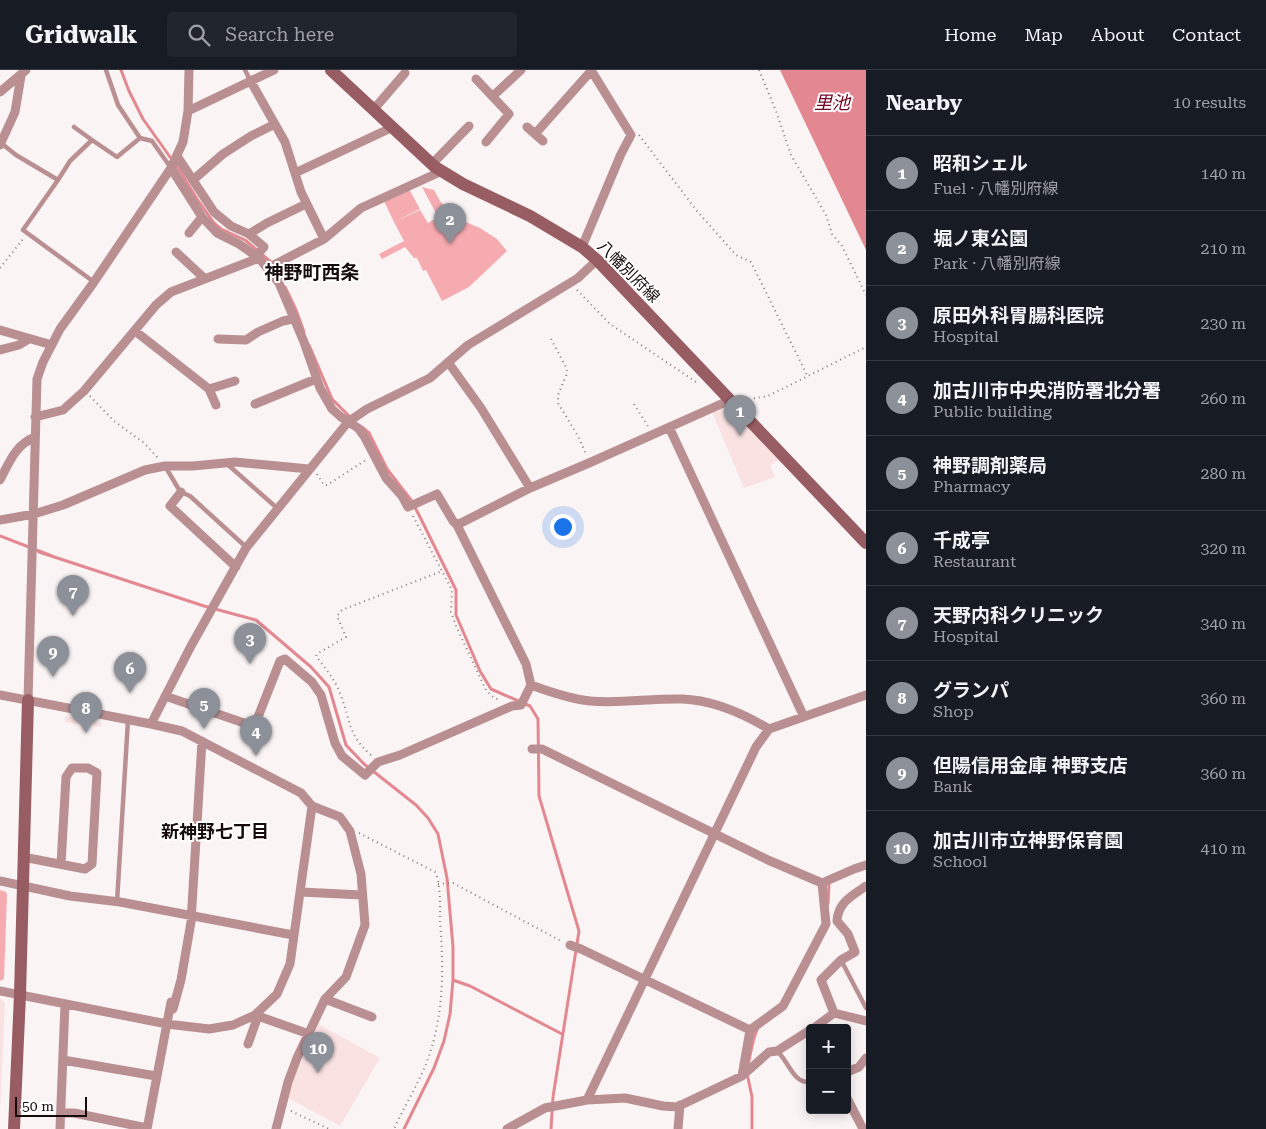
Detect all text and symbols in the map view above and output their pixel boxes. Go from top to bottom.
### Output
search box [167,12,517,57]
text: Gridwalk [25,21,137,49]
icon: search [185,21,213,49]
text: Search here [225,23,334,46]
text: Home [944,24,996,45]
text: Map [1024,24,1063,45]
text: About [1091,24,1144,45]
text: Contact [1172,24,1241,45]
text: Nearby [886,91,962,115]
water label: 里池 [814,92,852,113]
text: 10 results [1173,93,1246,112]
text: 昭和シェル [933,152,1028,175]
text: 1 [898,164,906,183]
text: 140 m [1200,164,1246,183]
text: Fuel · 八幡別府線 [933,179,1058,198]
pin: 2 [434,203,466,244]
text: 堀ノ東公園 [933,227,1028,250]
street label: 八幡別府線 [594,236,664,306]
text: 2 [898,239,906,258]
text: 210 m [1200,239,1246,258]
text: Park · 八幡別府線 [933,254,1060,273]
district label: 神野町西条 [264,261,360,284]
text: 原田外科胃腸科医院 [933,304,1104,327]
text: 3 [898,314,906,333]
text: 230 m [1200,314,1246,333]
text: Hospital [933,327,999,346]
text: 加古川市中央消防署北分署 [933,379,1161,402]
text: 4 [898,389,906,408]
text: 260 m [1200,389,1246,408]
pin: 1 [724,395,756,436]
text: Public building [933,402,1052,421]
text: 神野調剤薬局 [933,454,1047,477]
text: 5 [898,464,906,483]
text: 280 m [1200,464,1246,483]
text: Pharmacy [933,477,1010,496]
your location [550,514,576,540]
text: 千成亭 [933,529,990,552]
text: 6 [898,539,906,558]
text: 320 m [1200,539,1246,558]
text: Restaurant [933,552,1016,571]
pin: 7 [57,575,89,616]
text: 天野内科クリニック [933,604,1104,627]
text: 7 [898,614,906,633]
text: 340 m [1200,614,1246,633]
pin: 3 [234,623,266,664]
text: Hospital [933,627,999,646]
pin: 9 [37,636,69,677]
pin: 6 [114,652,146,693]
text: グランパ [933,679,1009,702]
pin: 5 [188,688,220,729]
text: 8 [898,689,906,708]
text: 360 m [1200,689,1246,708]
pin: 8 [70,692,102,733]
text: Shop [933,702,974,721]
pin: 4 [240,715,272,756]
text: 但陽信用金庫 神野支店 [933,754,1128,777]
text: 9 [898,764,906,783]
text: 360 m [1200,764,1246,783]
text: Bank [933,777,973,796]
district label: 新神野七丁目 [161,821,269,842]
text: 加古川市立神野保育園 [933,829,1123,852]
text: 10 [893,839,911,858]
text: 410 m [1200,839,1246,858]
text: School [933,852,987,871]
map controls [806,1024,851,1114]
button: + [806,1024,851,1069]
pin: 10 [302,1032,334,1073]
button: − [806,1069,851,1114]
scale bar [15,1094,88,1117]
text: 50 m [22,1098,54,1114]

